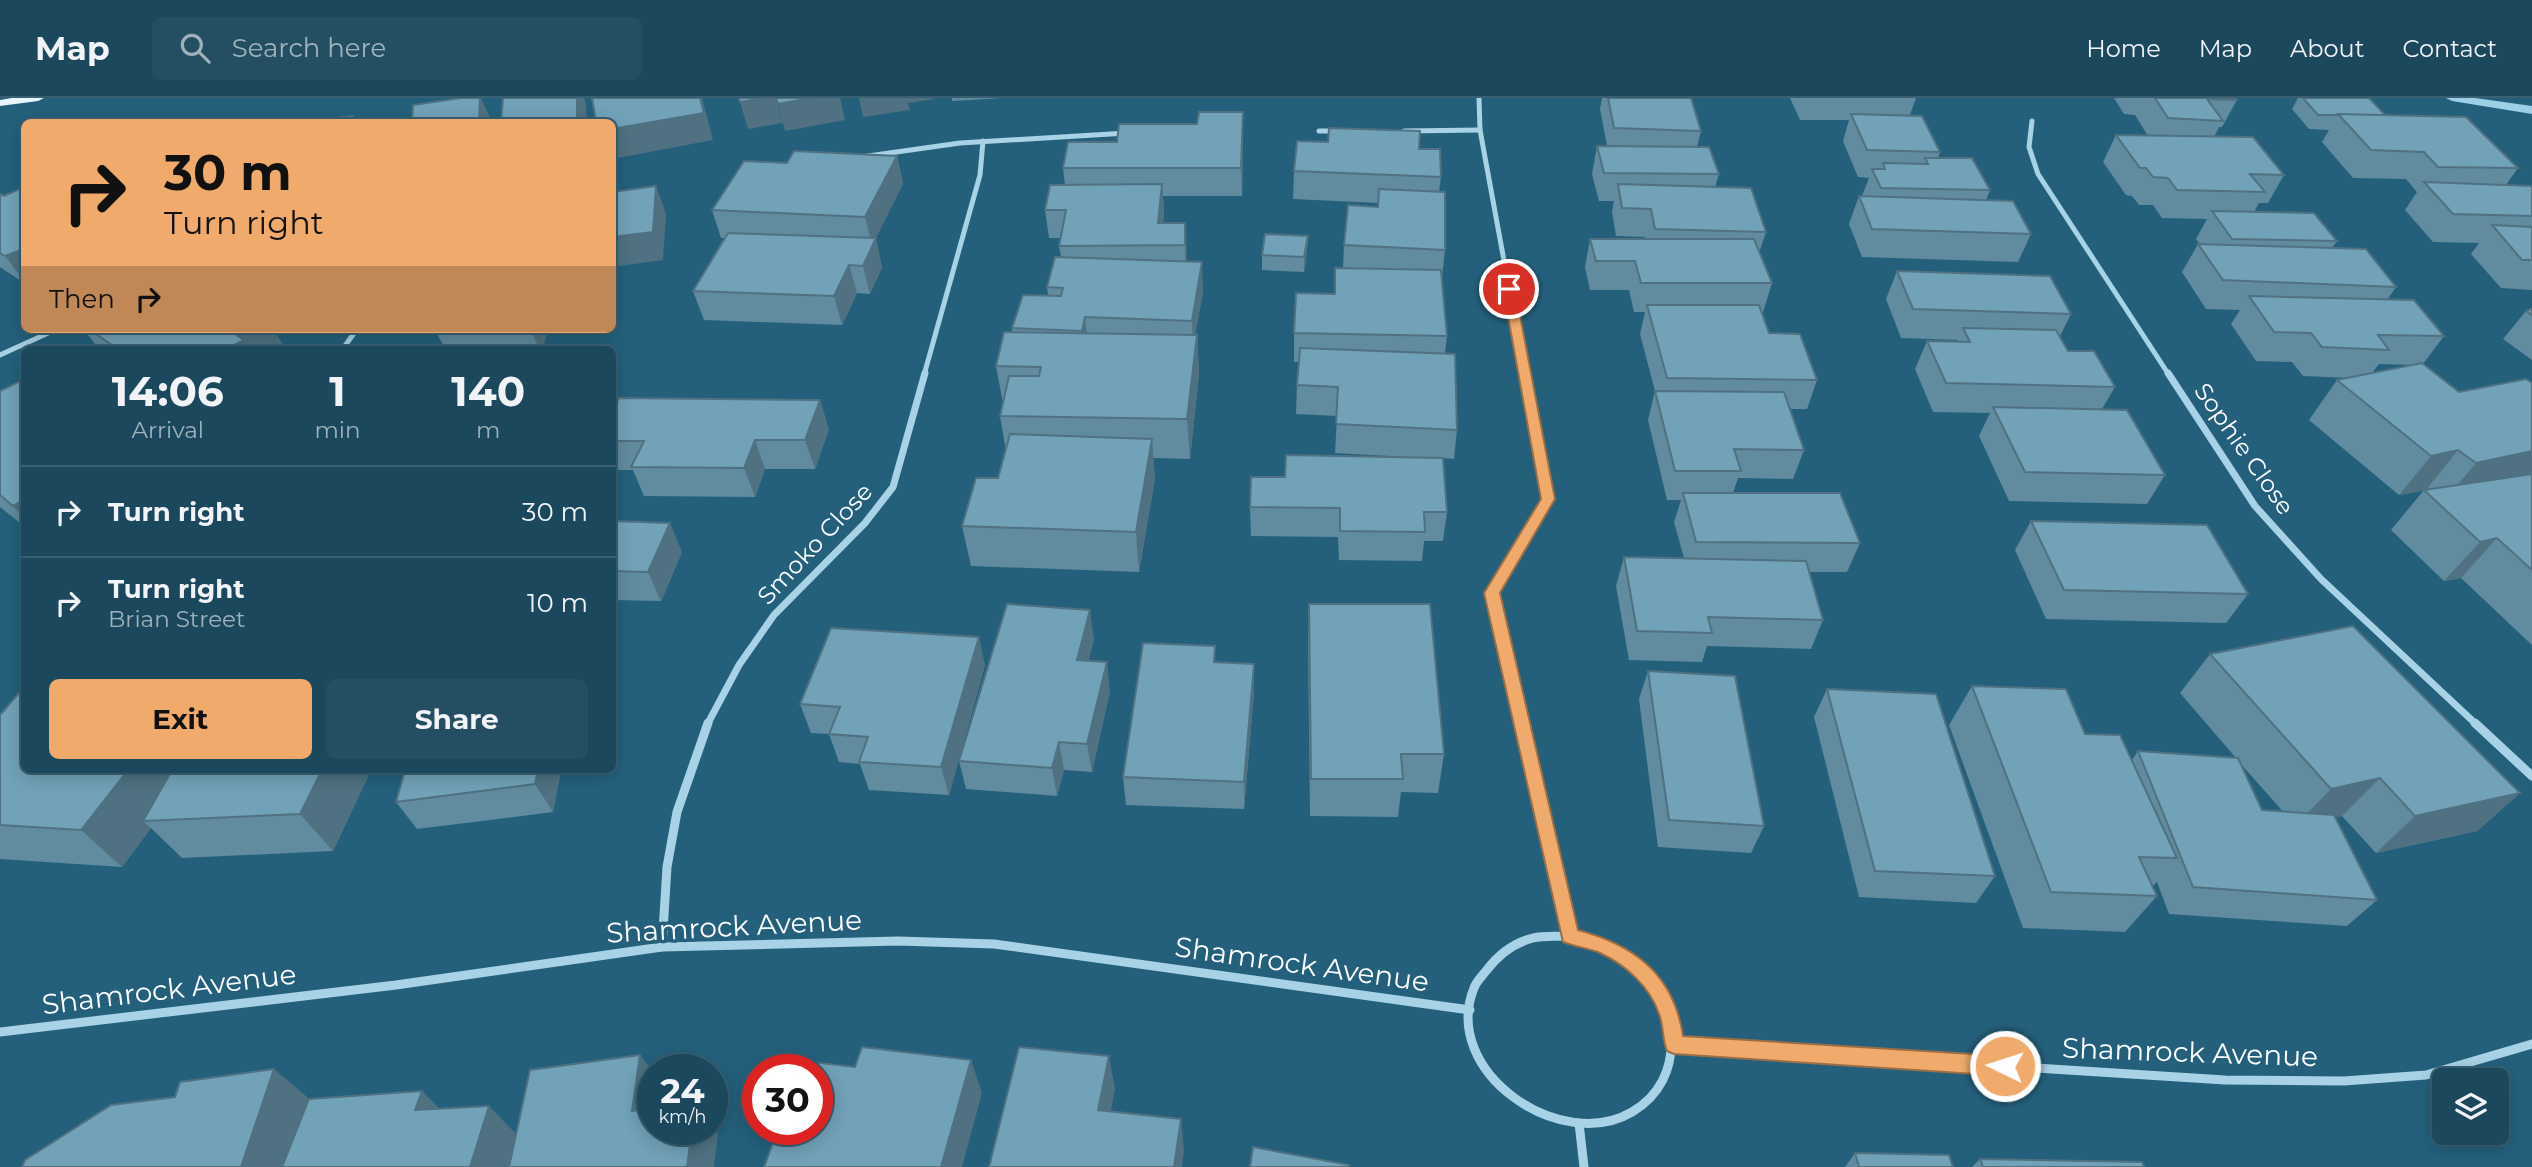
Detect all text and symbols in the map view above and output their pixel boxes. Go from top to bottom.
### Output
search box [152,17,642,80]
text: Map [35,28,110,68]
icon: search [176,29,214,67]
text: Search here [232,32,386,64]
text: Home [2086,34,2161,63]
text: Map [2199,34,2252,63]
text: About [2290,34,2364,63]
text: Contact [2402,34,2497,63]
text: 30 m [164,143,292,202]
icon: right [49,147,140,238]
text: Turn right [164,203,324,242]
pin [1479,259,1539,319]
icon: arrive [1490,270,1528,308]
icon: right [129,280,167,318]
text: Then [49,283,115,315]
text: 14:06 [112,365,224,417]
text: 1 [329,365,346,417]
text: 140 [451,365,525,417]
street label: Sophie Close [2188,377,2301,520]
text: Arrival [131,416,204,444]
text: min [314,416,361,444]
text: m [476,416,500,444]
street label: Smoko Close [751,477,878,610]
icon: right [49,493,87,531]
text: Turn right [108,496,244,528]
text: 30 m [522,496,588,528]
text: Turn right [108,573,244,605]
icon: right [49,584,87,622]
text: 10 m [527,587,588,619]
text: Brian Street [108,605,245,633]
button: Exit [49,679,312,759]
button: Share [326,679,588,759]
street label: Shamrock Avenue [605,902,863,950]
street label: Shamrock Avenue [1173,929,1431,999]
street label: Shamrock Avenue [40,957,298,1021]
position arrow [1968,1029,2042,1103]
street label: Shamrock Avenue [2061,1031,2319,1073]
speed limit sign: 30 [742,1054,833,1145]
map controls [2432,1068,2509,1145]
button: layers [2432,1068,2509,1145]
text: 24 [660,1069,705,1112]
text: km/h [658,1106,707,1128]

